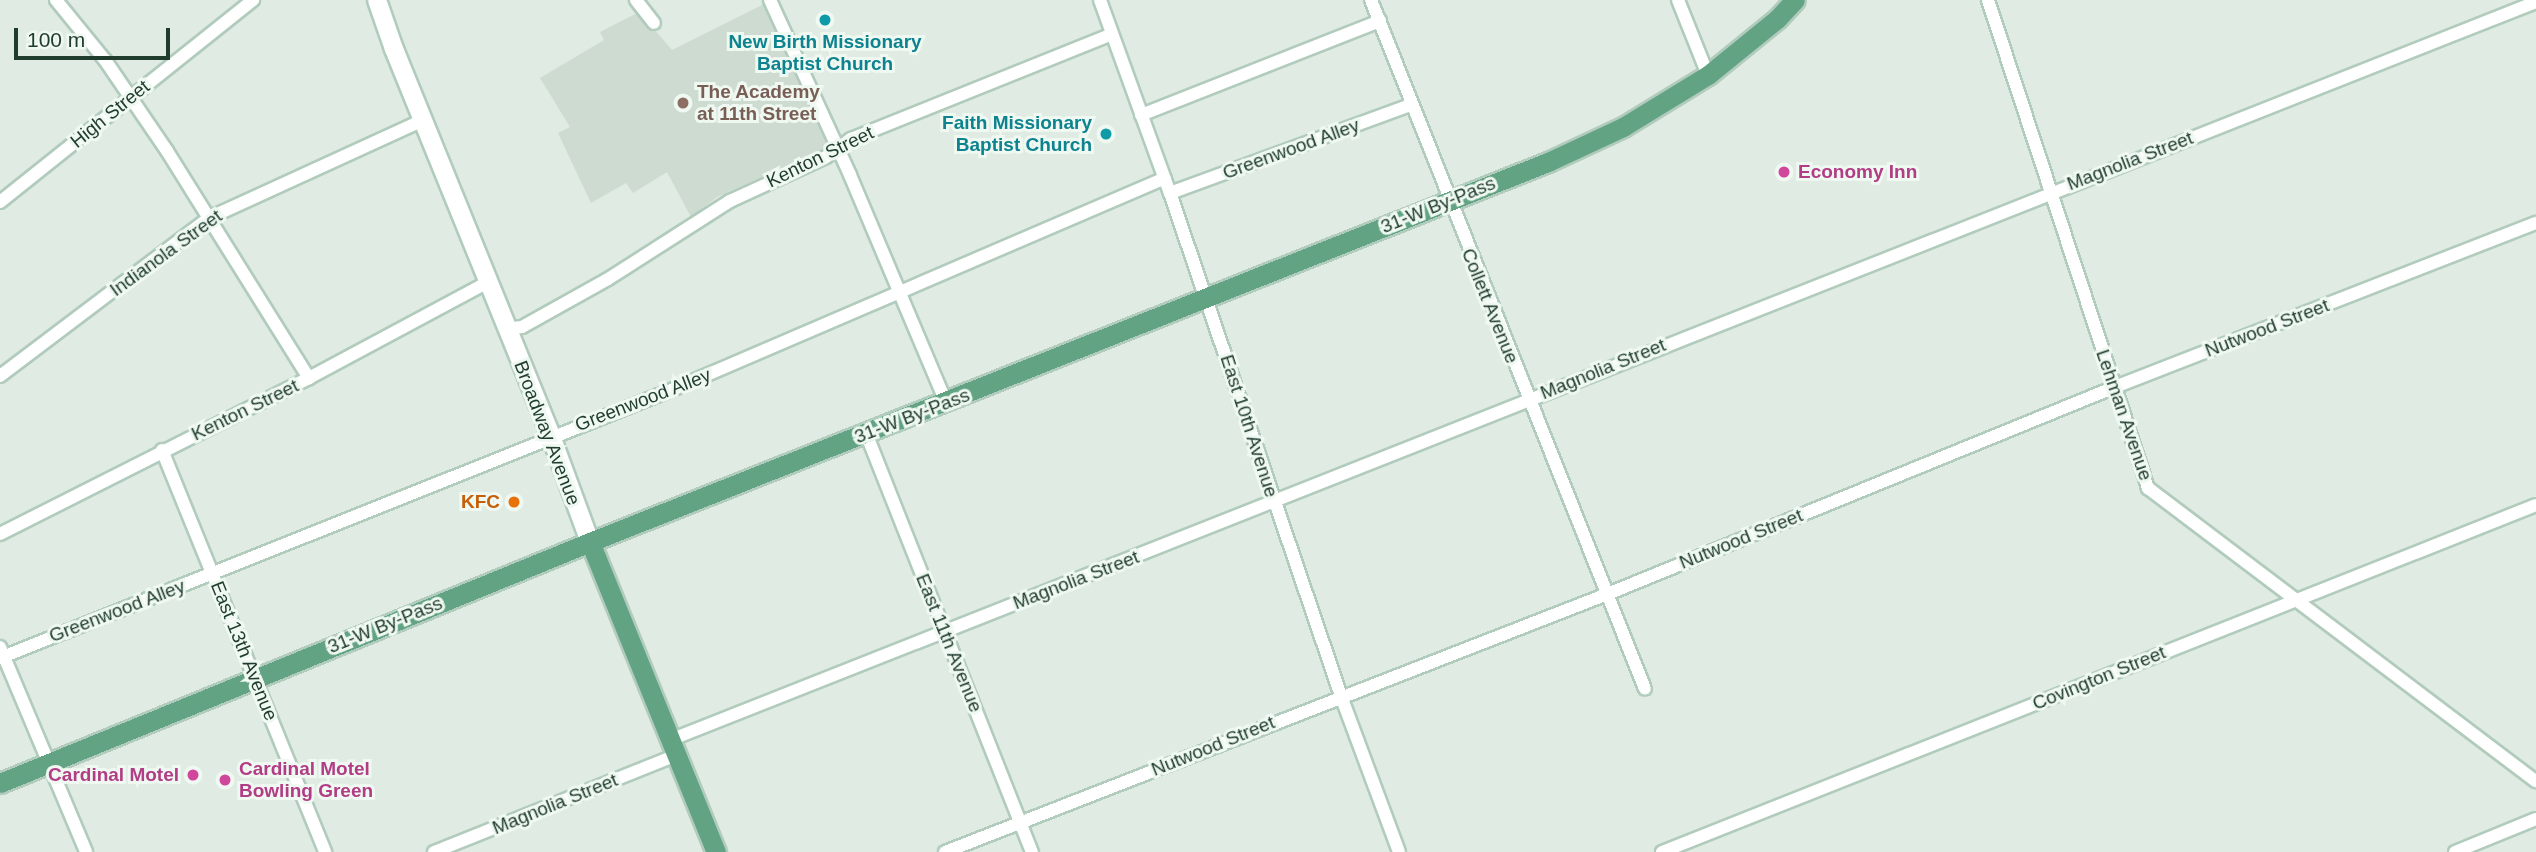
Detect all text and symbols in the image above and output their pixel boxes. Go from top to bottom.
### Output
marker: New Birth Missionary Baptist Church [817,12,833,28]
scale bar [18,14,173,58]
text: 100 m [27,28,85,51]
place label: New Birth Missionary Baptist Church [728,31,922,75]
street label: High Street [66,75,154,153]
place label: The Academy at 11th Street [697,81,821,125]
marker: The Academy at 11th Street [675,95,691,111]
place label: Faith Missionary Baptist Church [942,112,1092,156]
street label: Greenwood Alley [1219,114,1363,184]
street label: Kenton Street [763,121,877,193]
marker: Faith Missionary Baptist Church [1098,126,1114,142]
street label: Magnolia Street [2064,127,2196,195]
place label: Economy Inn [1798,161,1917,183]
marker: Economy Inn [1776,164,1792,180]
street label: 31-W By-Pass [1377,172,1499,238]
street label: Indianola Street [105,205,227,301]
street label: Collett Avenue [1456,245,1524,367]
street label: Nutwood Street [2202,294,2332,362]
street label: Magnolia Street [1537,334,1669,404]
street label: Lehman Avenue [2091,346,2157,484]
street label: East 10th Avenue [1215,351,1283,501]
street label: Broadway Avenue [509,357,585,509]
street label: Greenwood Alley [571,363,715,437]
street label: Kenton Street [188,374,302,446]
street label: 31-W By-Pass [851,384,973,448]
place label: KFC [461,491,500,513]
marker: KFC [506,494,522,510]
street label: Nutwood Street [1676,504,1806,574]
street label: Magnolia Street [1010,546,1142,614]
street label: East 11th Avenue [911,570,987,716]
street label: Greenwood Alley [45,574,189,648]
street label: East 13th Avenue [205,577,283,725]
street label: 31-W By-Pass [324,592,446,658]
street label: Covington Street [2029,641,2169,715]
street label: Nutwood Street [1148,711,1278,781]
place label: Cardinal Motel Bowling Green [239,758,373,802]
place label: Cardinal Motel [48,764,179,786]
marker: Cardinal Motel [185,767,201,783]
street label: Magnolia Street [489,769,621,839]
marker: Cardinal Motel Bowling Green [217,772,233,788]

